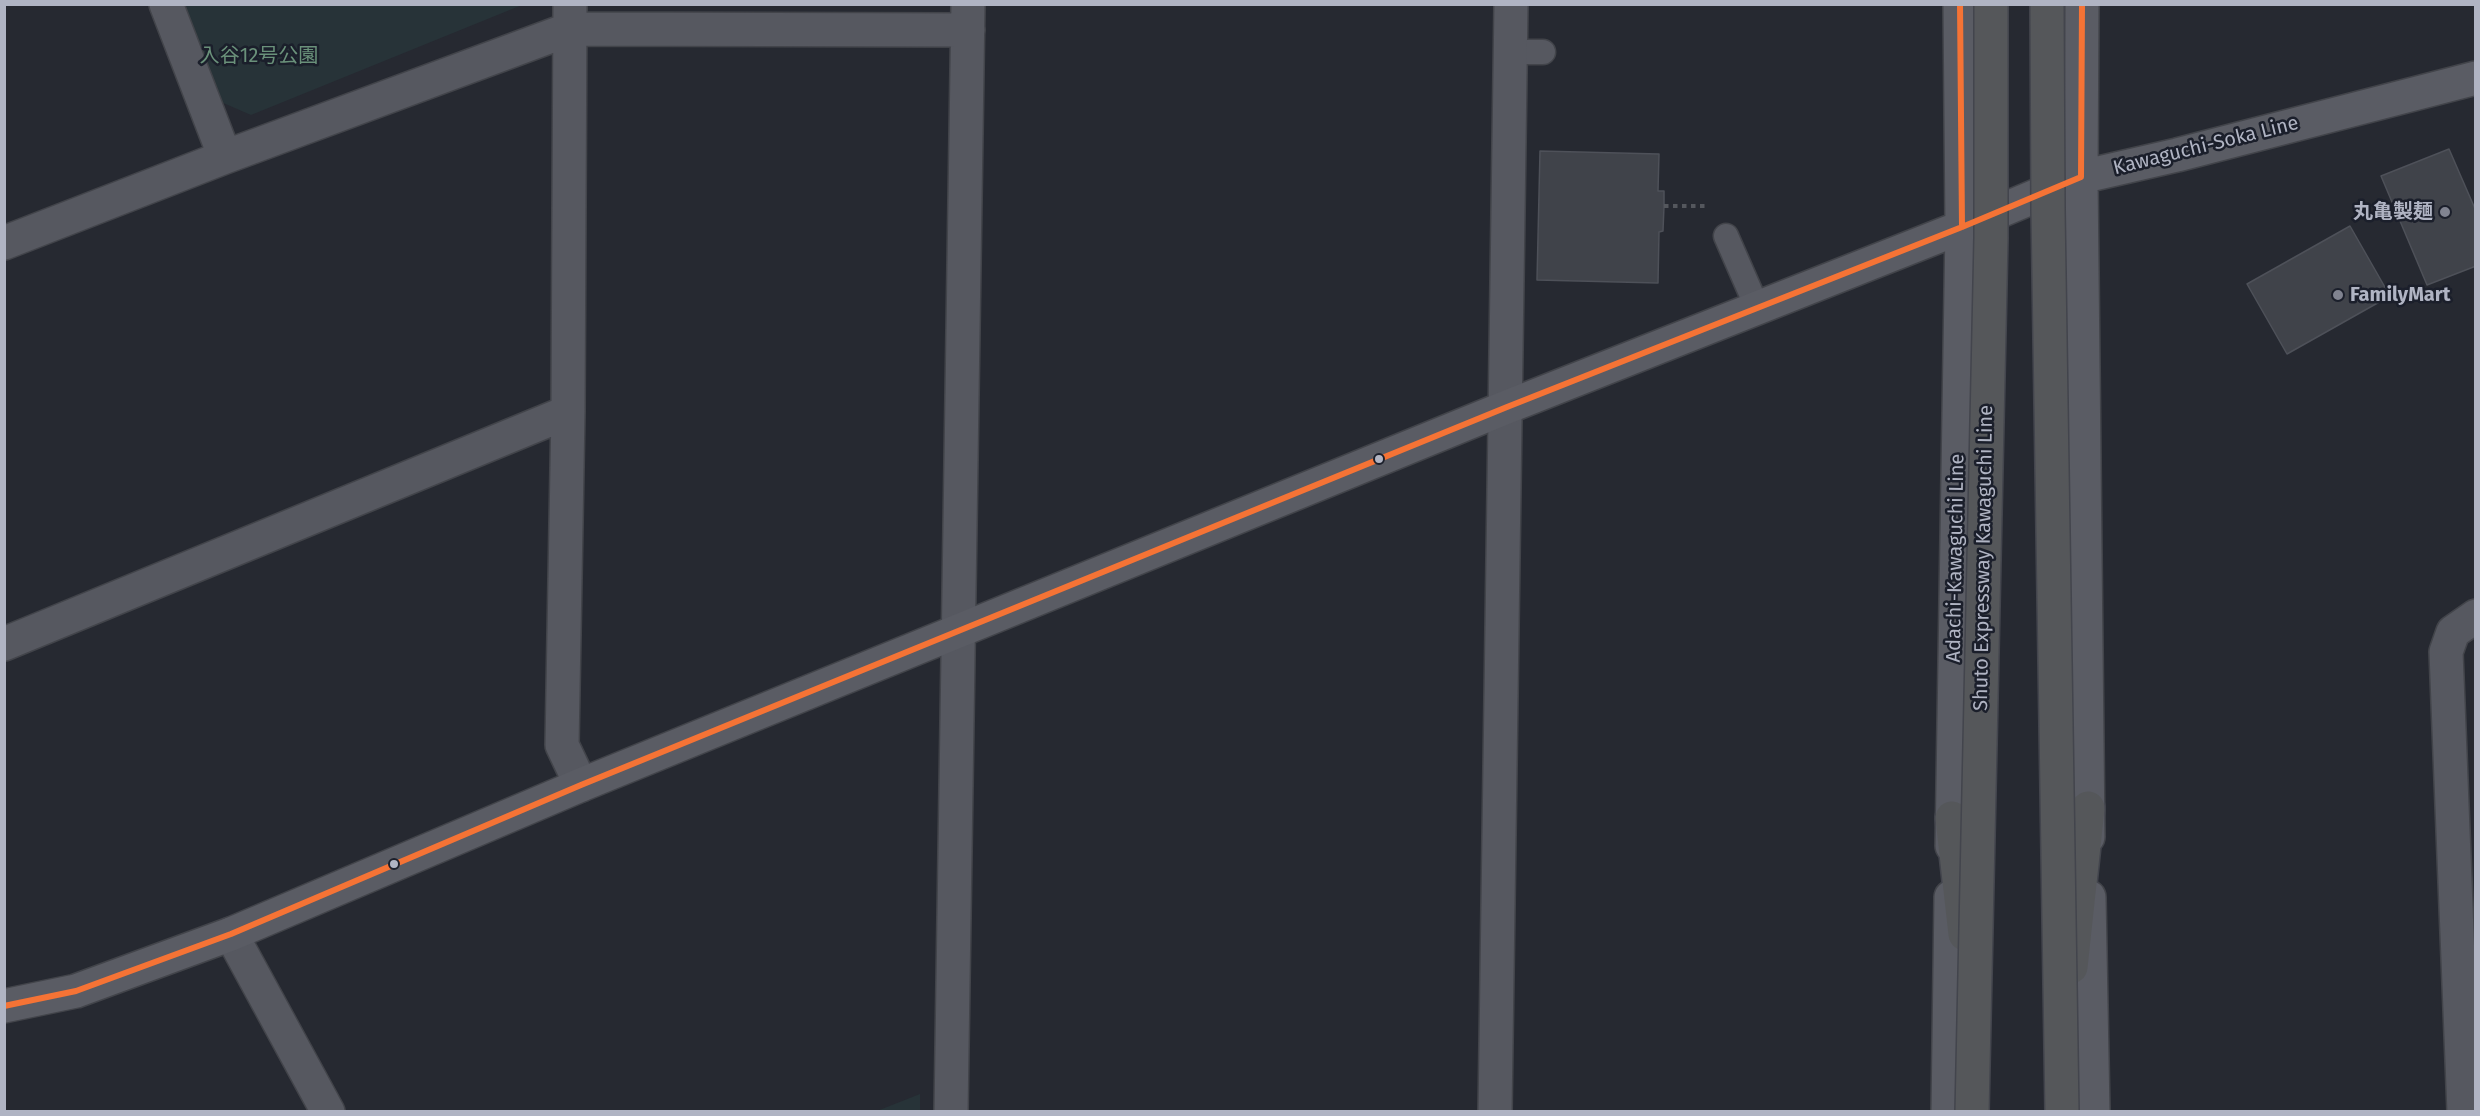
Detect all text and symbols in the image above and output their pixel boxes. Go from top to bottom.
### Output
park label: 入谷12号公園 [200,44,318,68]
street label: Kawaguchi-Soka Line [2111,111,2301,181]
place label: 丸亀製麺 [2353,200,2433,224]
marker: 丸亀製麺 [2438,205,2452,219]
place label: FamilyMart [2350,283,2451,307]
marker: FamilyMart [2331,288,2345,302]
street label: Shuto Expressway Kawaguchi Line [1969,405,1999,711]
unlabelled marker [1373,453,1385,465]
street label: Adachi-Kawaguchi Line [1942,453,1970,663]
unlabelled marker [388,858,400,870]

